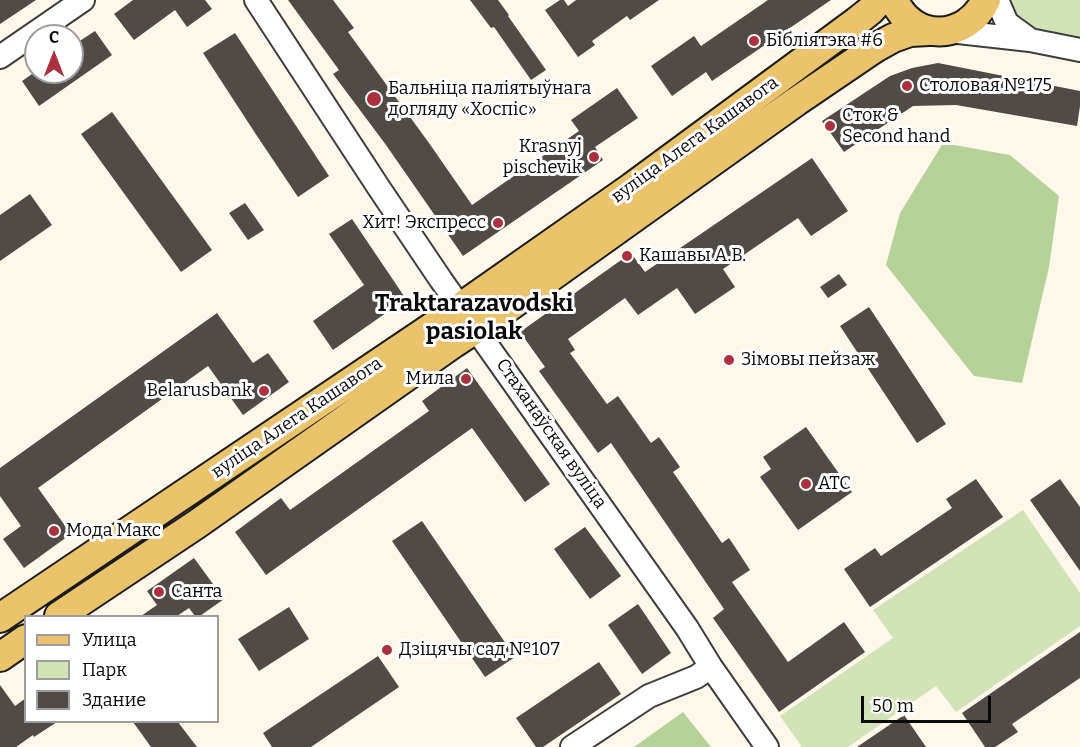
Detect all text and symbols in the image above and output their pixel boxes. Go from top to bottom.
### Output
north arrow [24,24,84,84]
text: С [49,28,59,47]
place label: Бібліятэка #6 [766,30,883,52]
marker: Бібліятэка #6 [747,34,761,48]
street label: вуліца Алега Кашавога [607,72,783,208]
place label: Столовая №175 [919,75,1052,97]
place label: Бальніца паліятыўнага догляду «Хоспіс» [388,78,591,121]
marker: Столовая №175 [900,79,914,93]
marker: Бальніца паліятыўнага догляду «Хоспіс» [365,90,383,108]
place label: Сток & Second hand [842,105,950,148]
marker: Сток & Second hand [823,119,837,133]
place label: Krasnyj pischevik [503,136,582,178]
marker: Krasnyj pischevik [587,150,601,164]
place label: Хит! Экспресс [362,212,486,234]
marker: Хит! Экспресс [491,216,505,230]
place label: Кашавы А.В. [639,245,746,267]
marker: Кашавы А.В. [620,249,634,263]
district label: Traktarazavodski pasiolak [375,290,573,346]
place label: Зімовы пейзаж [741,349,876,371]
street label: вуліца Алега Кашавога [208,353,386,483]
marker: Зімовы пейзаж [722,353,736,367]
street label: Стаханаўская вуліца [491,355,611,513]
place label: Мила [405,368,454,390]
marker: Мила [459,372,473,386]
place label: Belarusbank [146,380,252,402]
marker: Belarusbank [257,384,271,398]
place label: АТС [818,473,851,495]
marker: АТС [799,477,813,491]
place label: Мода Макс [66,520,161,542]
marker: Мода Макс [47,524,61,538]
place label: Санта [171,581,222,603]
marker: Санта [152,585,166,599]
legend [24,615,219,723]
text: Улица [82,629,137,651]
place label: Дзіцячы сад №107 [399,639,560,661]
marker: Дзіцячы сад №107 [380,643,394,657]
text: Парк [82,659,127,681]
scale bar [864,684,994,722]
text: Здание [82,689,146,711]
text: 50 m [872,695,914,717]

